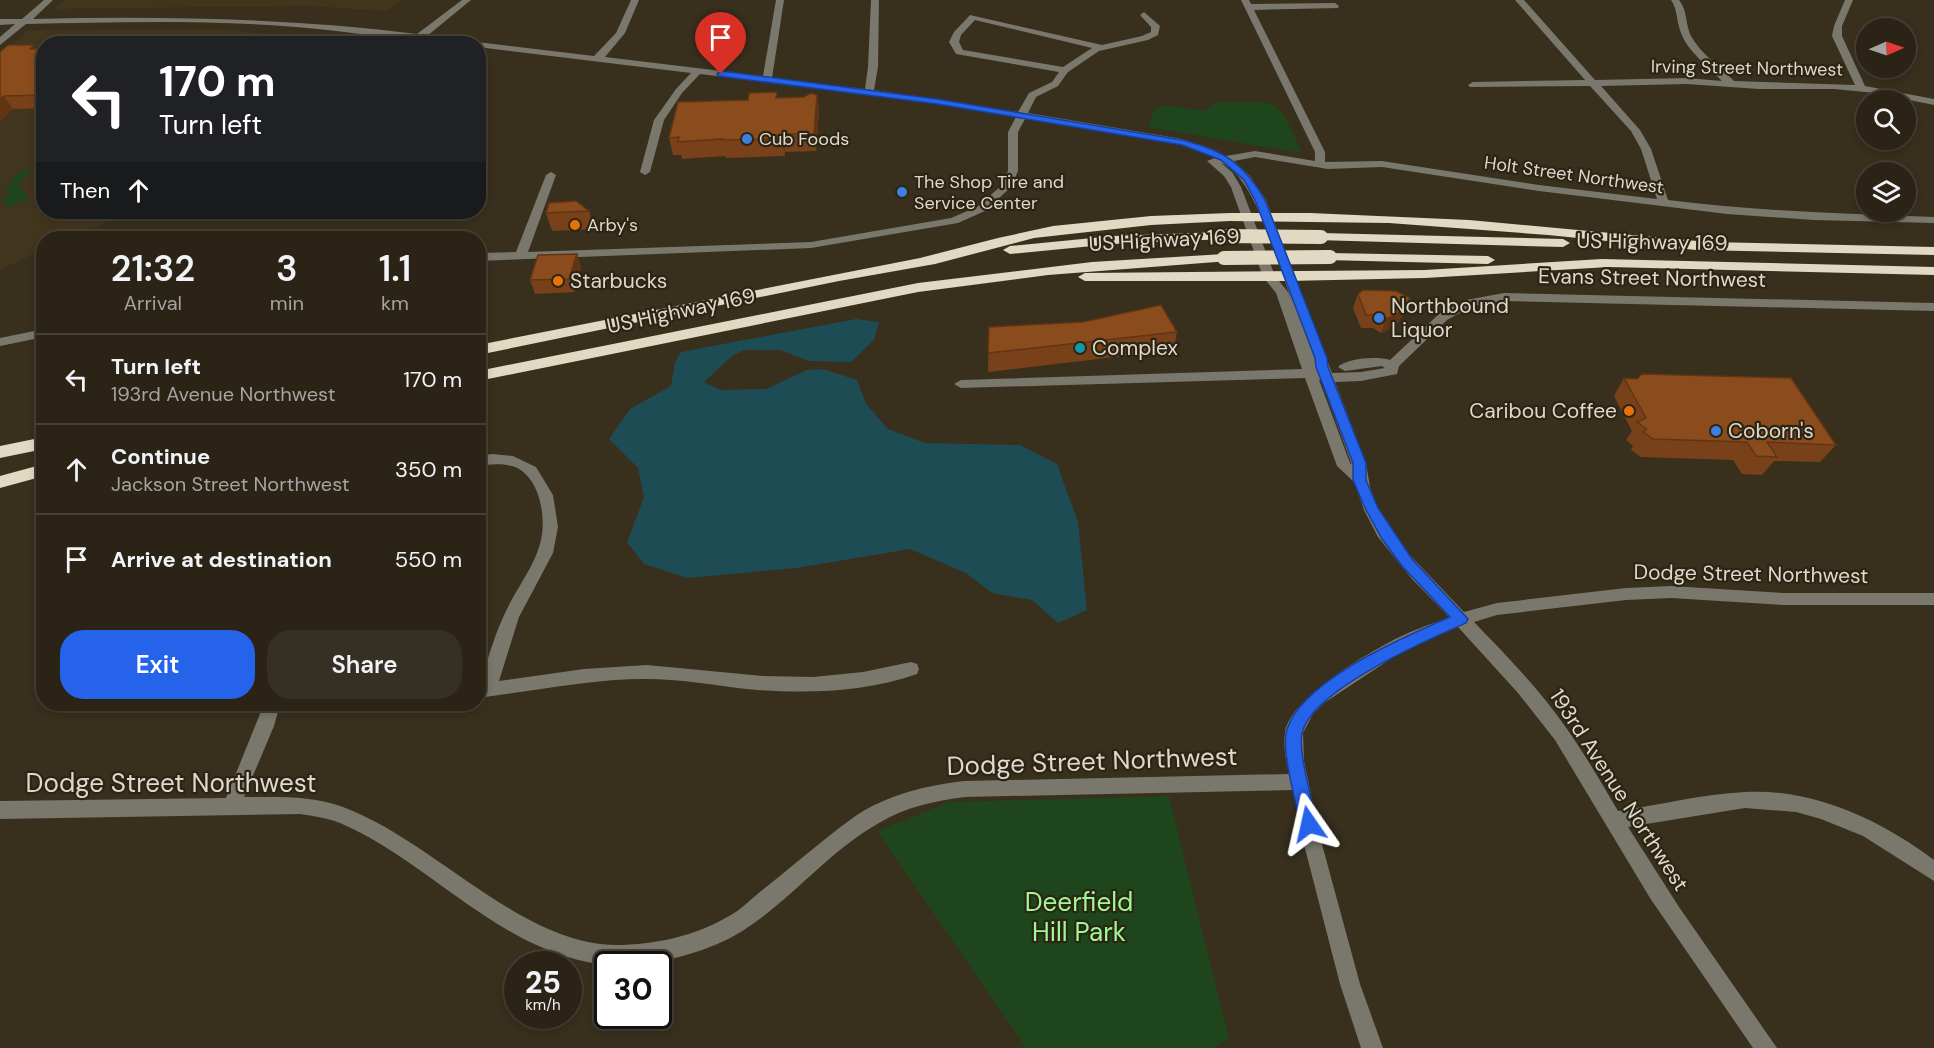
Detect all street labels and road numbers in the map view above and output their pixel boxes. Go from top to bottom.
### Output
street label: Irving Street Northwest [1651,54,1843,82]
street label: Holt Street Northwest [1483,151,1665,199]
street label: US Highway 169 [1088,222,1240,258]
street label: US Highway 169 [1576,227,1728,257]
street label: Evans Street Northwest [1538,262,1766,294]
street label: US Highway 169 [604,282,758,340]
street label: Dodge Street Northwest [1633,558,1869,590]
street label: 193rd Avenue Northwest [1543,684,1695,896]
street label: Dodge Street Northwest [946,739,1238,783]
street label: Dodge Street Northwest [26,766,316,800]

